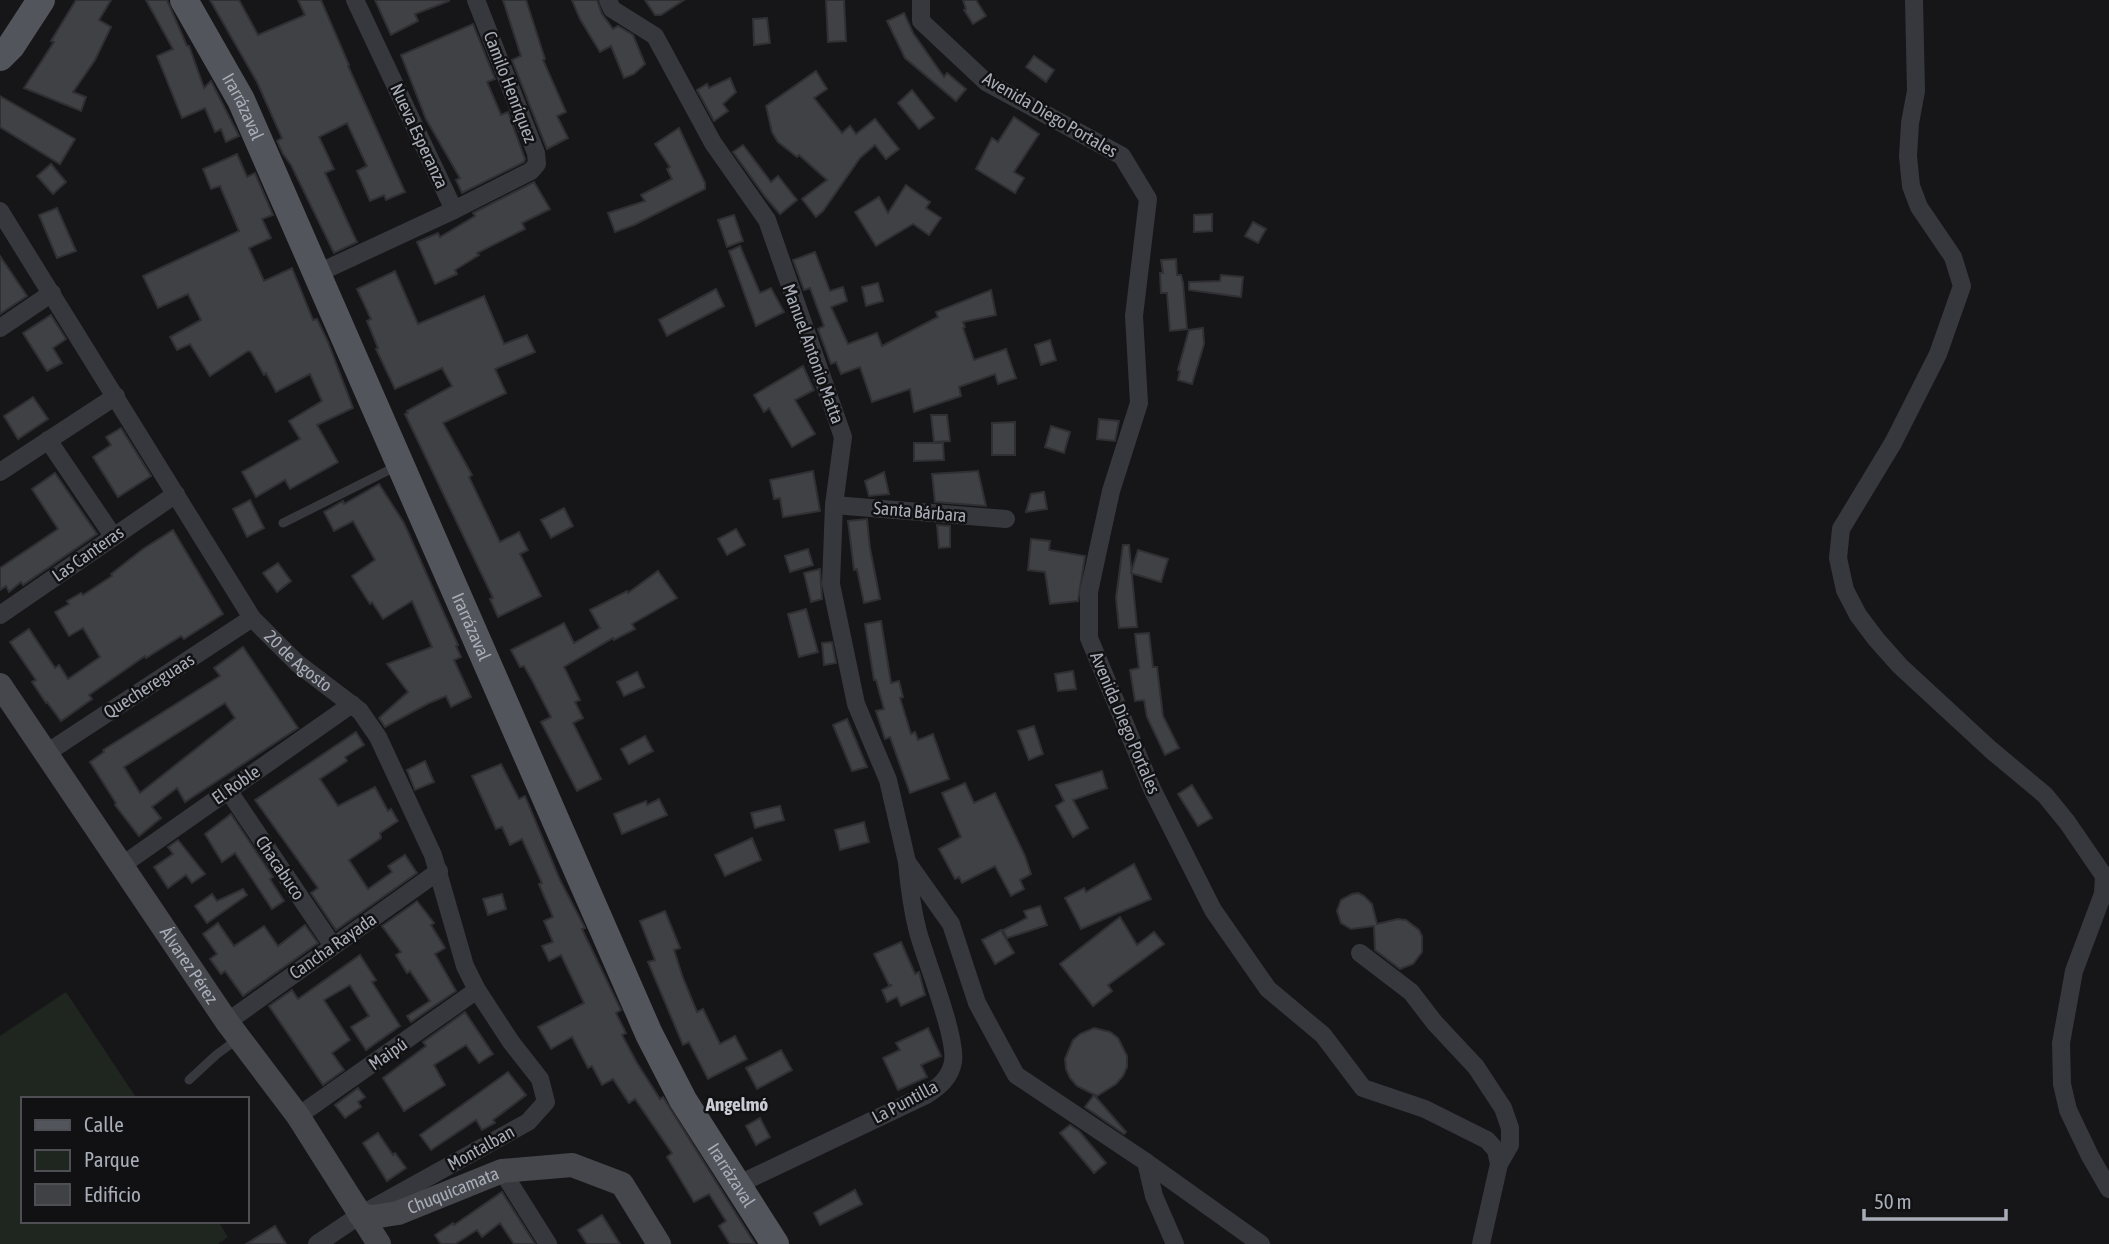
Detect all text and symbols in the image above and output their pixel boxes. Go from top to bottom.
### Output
street label: Camilo Henríquez [480,28,542,146]
street label: Avenida Diego Portales [979,67,1121,162]
street label: Irarrázaval [218,69,268,143]
street label: Nueva Esperanza [386,80,453,191]
street label: Manuel Antonio Matta [778,281,849,427]
street label: Santa Bárbara [873,497,967,526]
street label: Las Canteras [48,521,127,586]
street label: Irarrázaval [448,590,496,664]
street label: 20 de Agosto [260,626,336,696]
street label: Quechereguaas [99,648,198,723]
street label: Avenida Diego Portales [1086,649,1165,797]
street label: El Roble [208,761,264,809]
street label: Chacabuco [251,832,309,904]
street label: Cancha Rayada [285,908,380,983]
street label: Álvarez Pérez [156,923,223,1008]
street label: Maipú [365,1033,411,1074]
street label: La Puntilla [868,1076,941,1128]
district label: Angelmó [705,1093,768,1115]
legend [21,1097,248,1223]
text: Calle [84,1112,124,1136]
street label: Montalban [444,1121,518,1174]
street label: Irarrázaval [703,1139,760,1211]
text: Parque [84,1147,139,1171]
street label: Chuquicamata [404,1162,502,1218]
scale bar [1864,1178,2006,1222]
text: Edificio [84,1182,141,1206]
text: 50 m [1874,1189,1912,1213]

